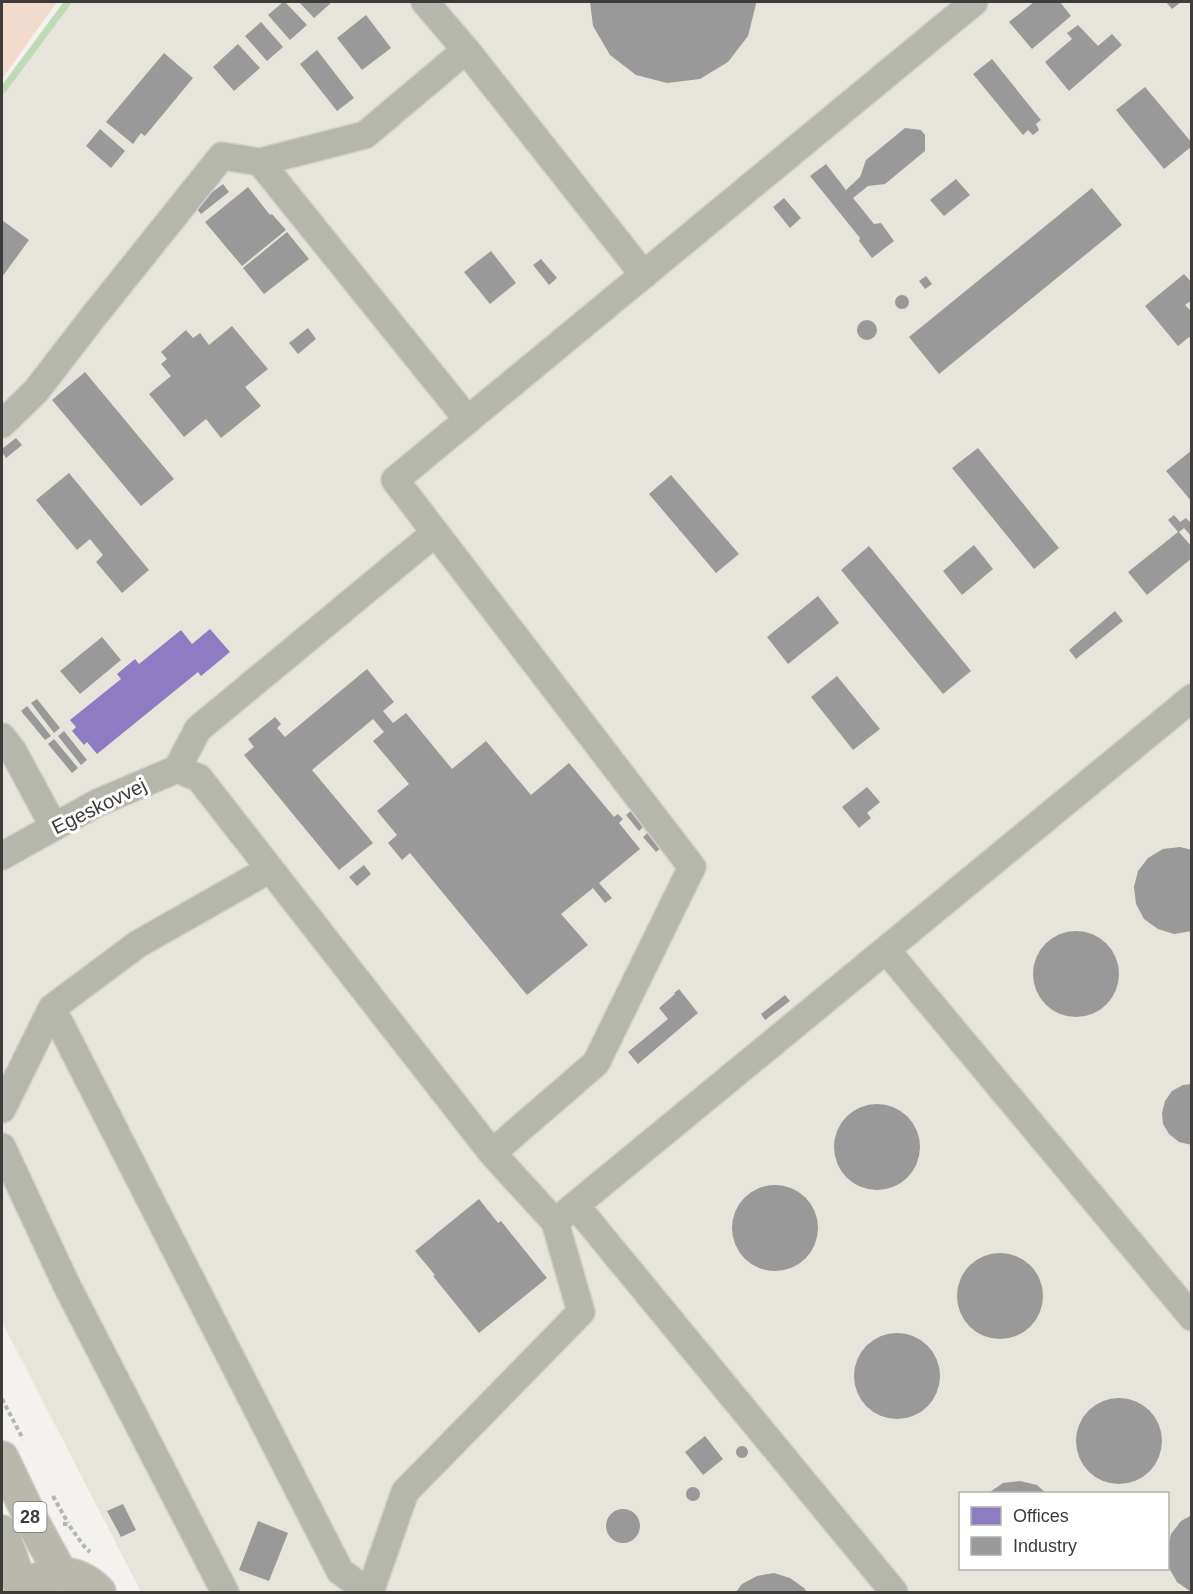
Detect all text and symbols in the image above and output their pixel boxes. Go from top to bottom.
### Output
street label: Egeskovvej [48,774,150,838]
legend [959,1492,1169,1570]
road number: 28 [14,1502,46,1532]
text: Offices [1013,1506,1069,1526]
text: Industry [1013,1536,1077,1556]

